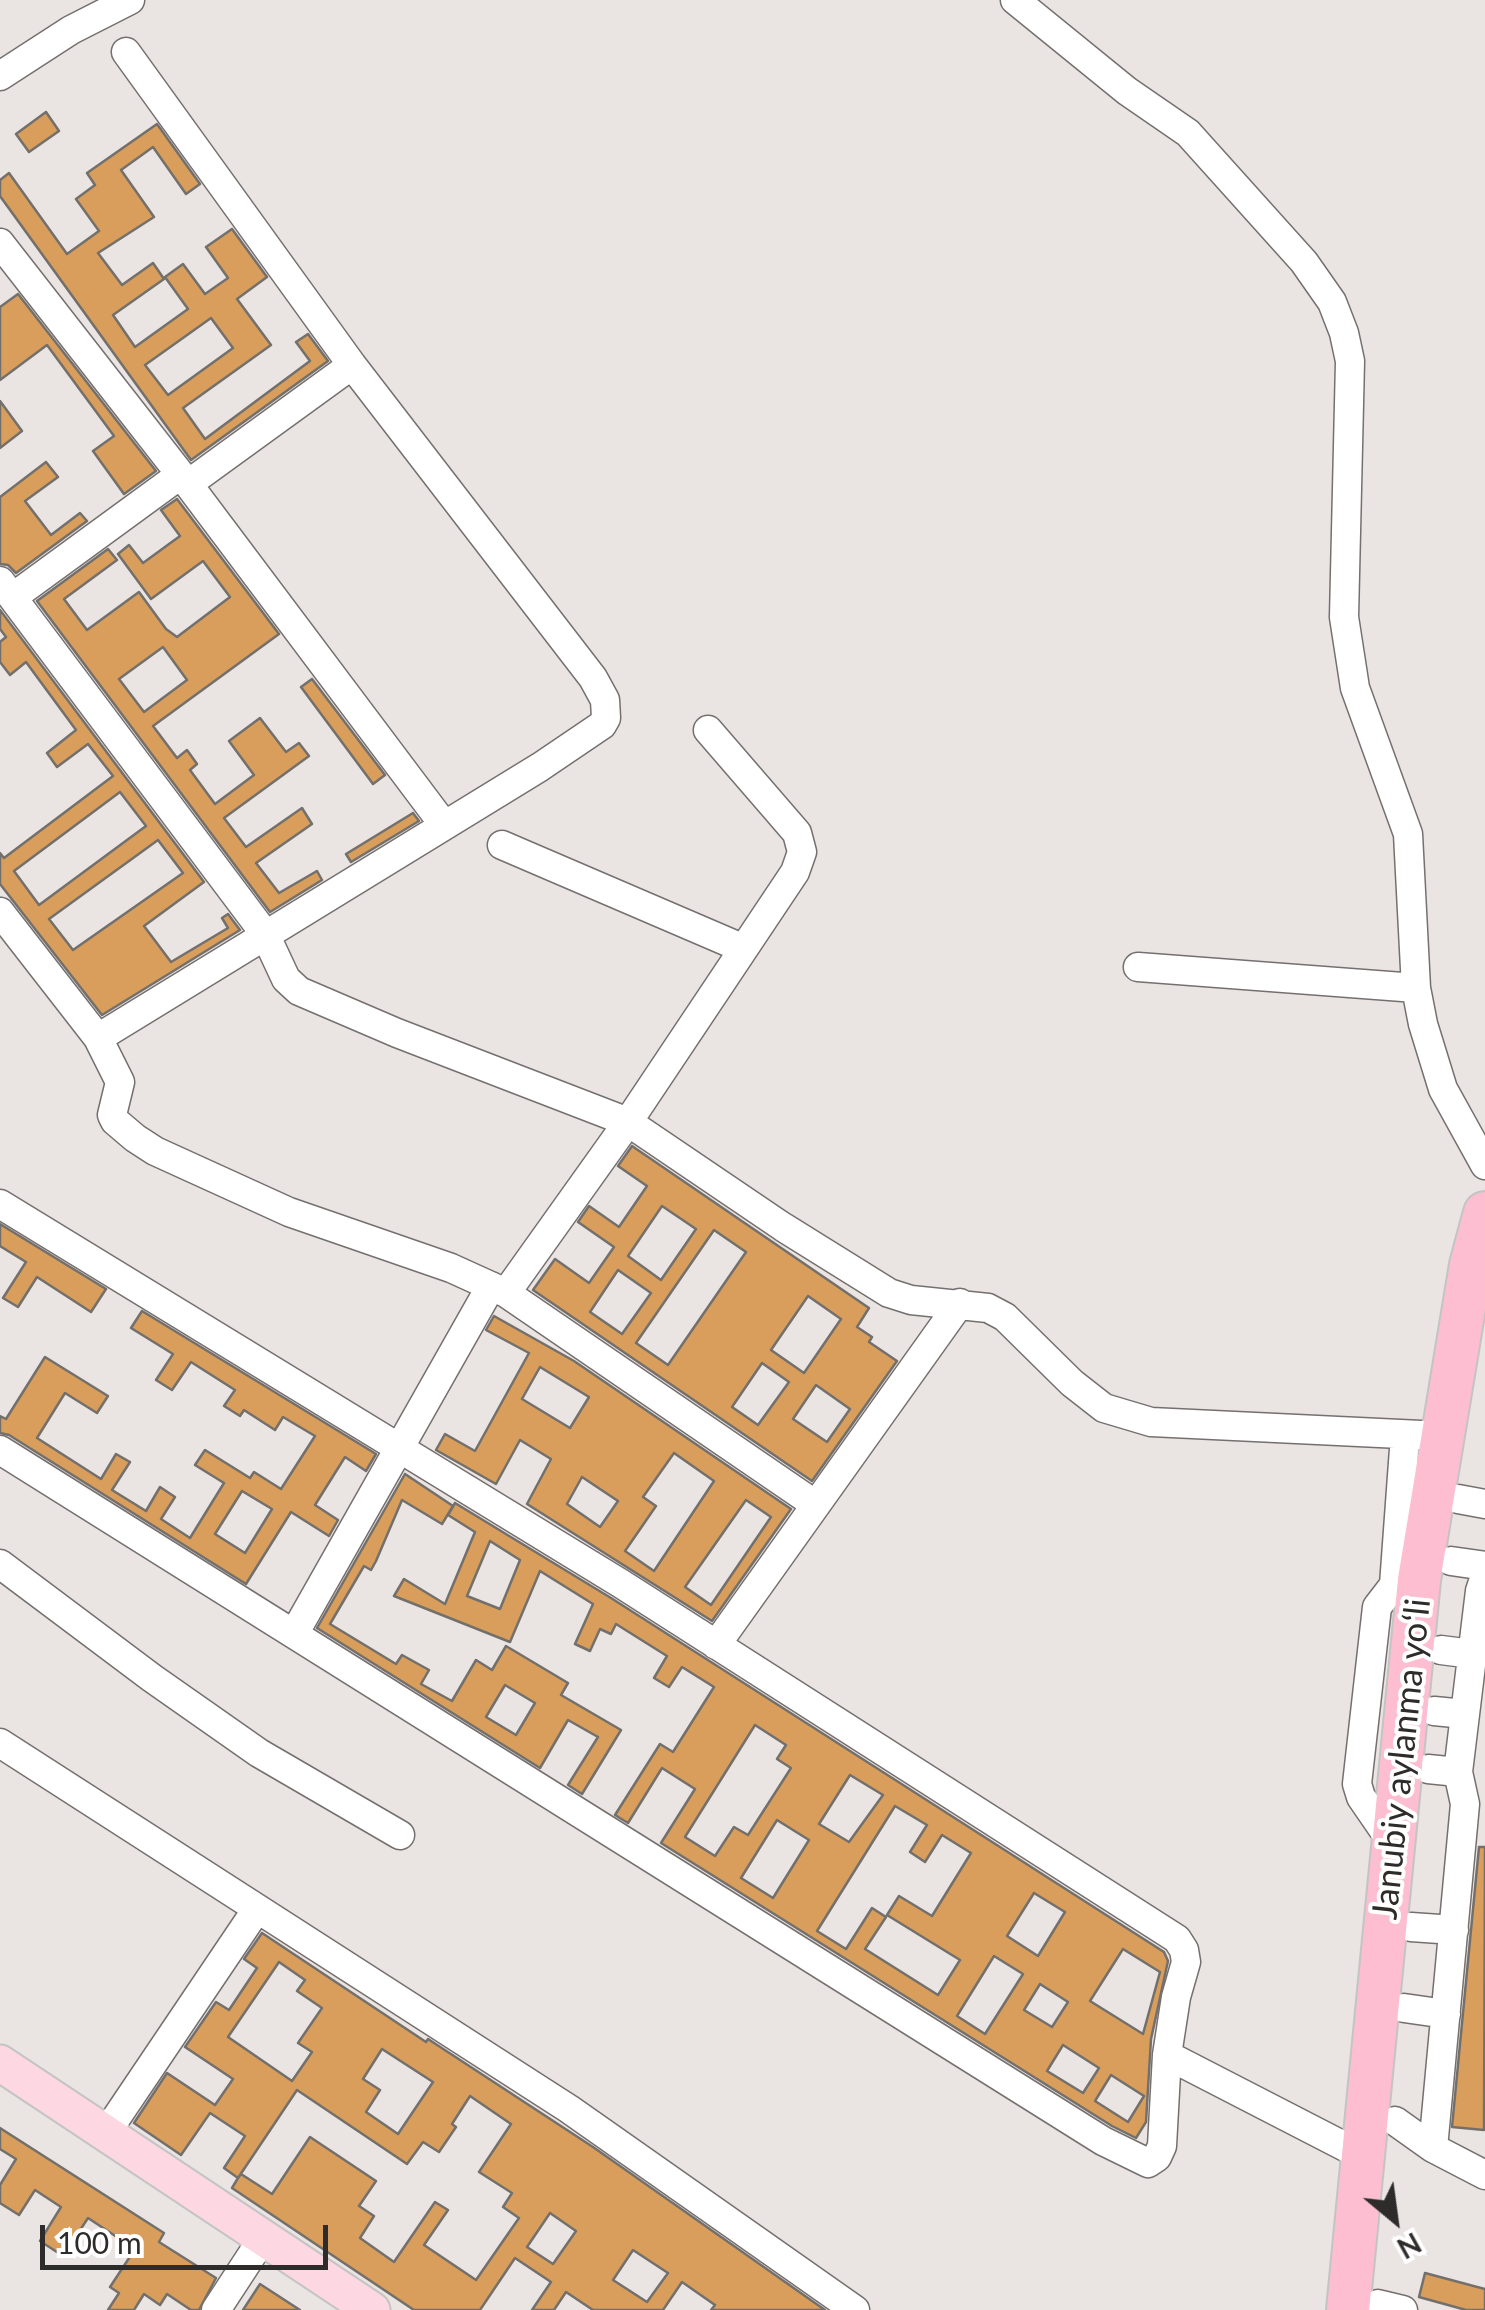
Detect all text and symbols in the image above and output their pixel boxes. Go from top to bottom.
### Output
street label: Janubiy aylanma yoʻli [1364,1597,1440,1921]
north arrow [1345,2170,1445,2270]
scale bar [45,2205,332,2267]
text: 100 m [57,2224,142,2260]
text: N [1392,2226,1427,2266]

